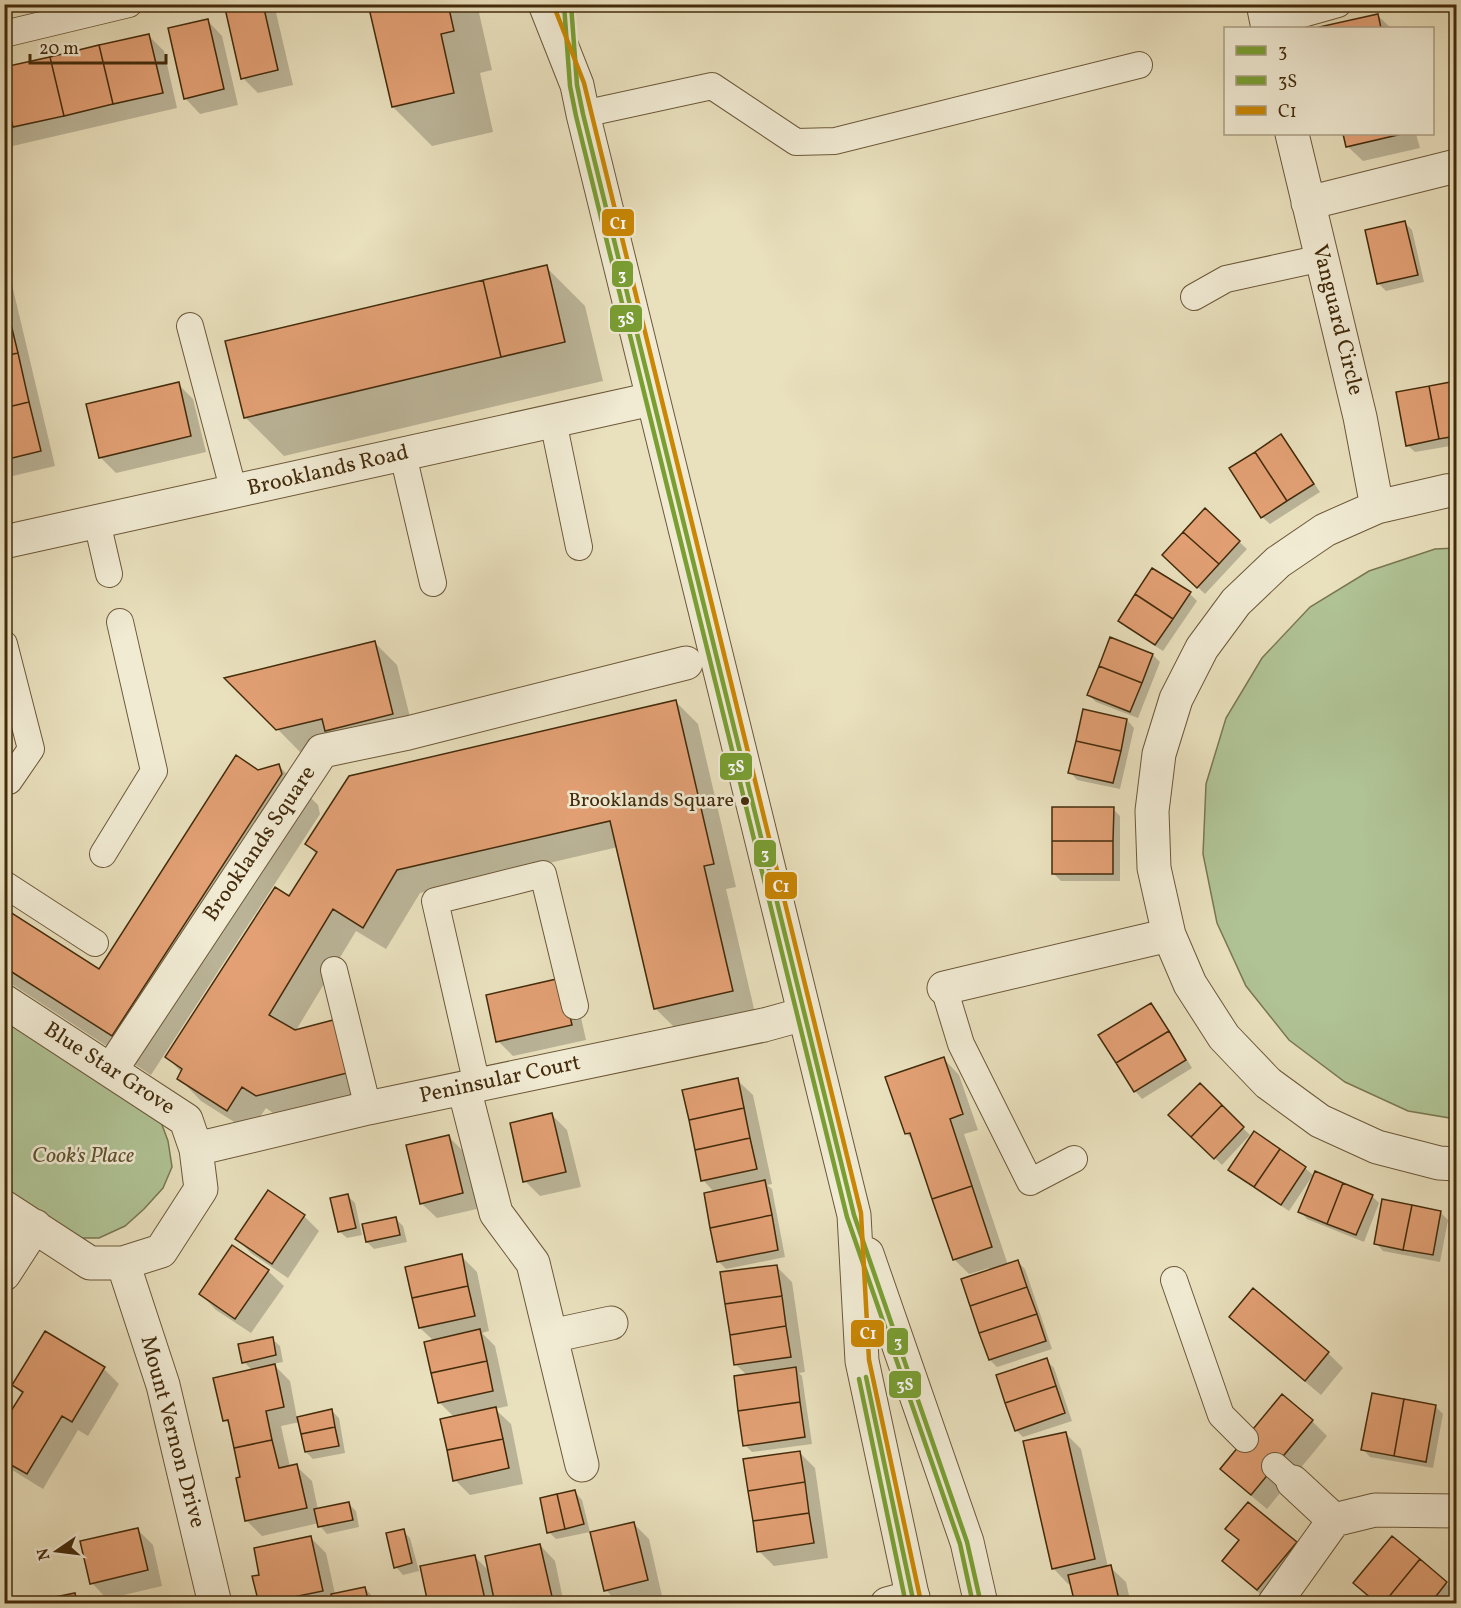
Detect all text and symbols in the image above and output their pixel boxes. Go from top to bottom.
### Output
scale bar [30,27,166,65]
legend [1224,27,1434,135]
text: 20 m [39,37,79,62]
text: 3 [1278,40,1287,65]
text: 3S [1278,70,1297,95]
text: C1 [1278,100,1297,125]
line badge: C1 [601,208,635,237]
text: C1 [610,214,626,236]
street label: Vanguard Circle [1303,241,1371,399]
line badge: 3 [611,260,634,288]
text: 3 [618,265,626,287]
line badge: 3S [609,304,643,333]
text: 3S [617,309,635,331]
street label: Brooklands Road [244,437,412,505]
line badge: 3S [719,752,753,781]
text: 3S [727,757,745,779]
street label: Brooklands Square [196,760,324,928]
place label: Brooklands Square [568,787,734,815]
marker: Brooklands Square [739,795,751,807]
line badge: 3 [753,839,777,868]
text: 3 [761,844,769,866]
line badge: C1 [764,871,798,900]
text: C1 [773,877,789,899]
street label: Blue Star Grove [37,1015,181,1123]
street label: Peninsular Court [417,1048,584,1112]
park label: Cook's Place [32,1141,134,1172]
line badge: C1 [850,1319,885,1348]
text: C1 [860,1324,876,1346]
line badge: 3 [886,1327,909,1356]
text: 3 [894,1332,902,1354]
street label: Mount Vernon Drive [131,1333,213,1531]
line badge: 3S [888,1370,922,1399]
text: 3S [896,1375,914,1397]
north arrow [27,1521,87,1581]
text: N [32,1545,56,1562]

